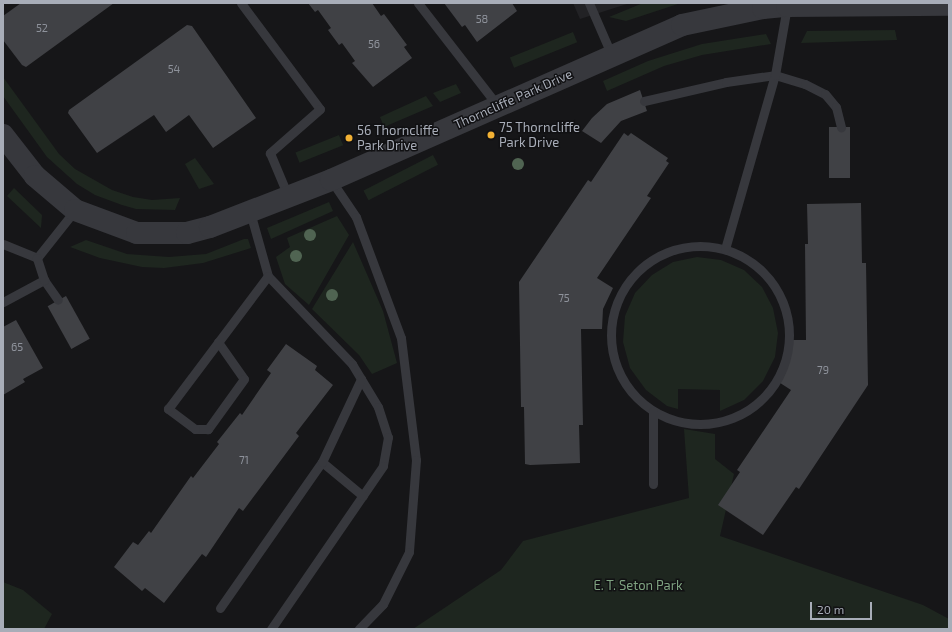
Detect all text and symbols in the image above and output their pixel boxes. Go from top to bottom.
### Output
house number: 58 [476,12,488,26]
house number: 52 [36,21,48,35]
house number: 56 [368,37,380,51]
house number: 54 [168,62,180,76]
street label: Thorncliffe Park Drive [451,66,575,132]
place label: 75 Thorncliffe Park Drive [499,120,580,151]
place label: 56 Thorncliffe Park Drive [357,123,439,154]
marker: 75 Thorncliffe Park Drive [486,130,496,140]
marker: 56 Thorncliffe Park Drive [344,133,354,143]
house number: 75 [558,291,570,305]
house number: 65 [11,340,23,354]
house number: 79 [817,363,829,377]
house number: 71 [239,453,249,467]
park label: E. T. Seton Park [593,577,683,593]
scale bar [812,594,874,620]
text: 20 m [817,602,844,616]

